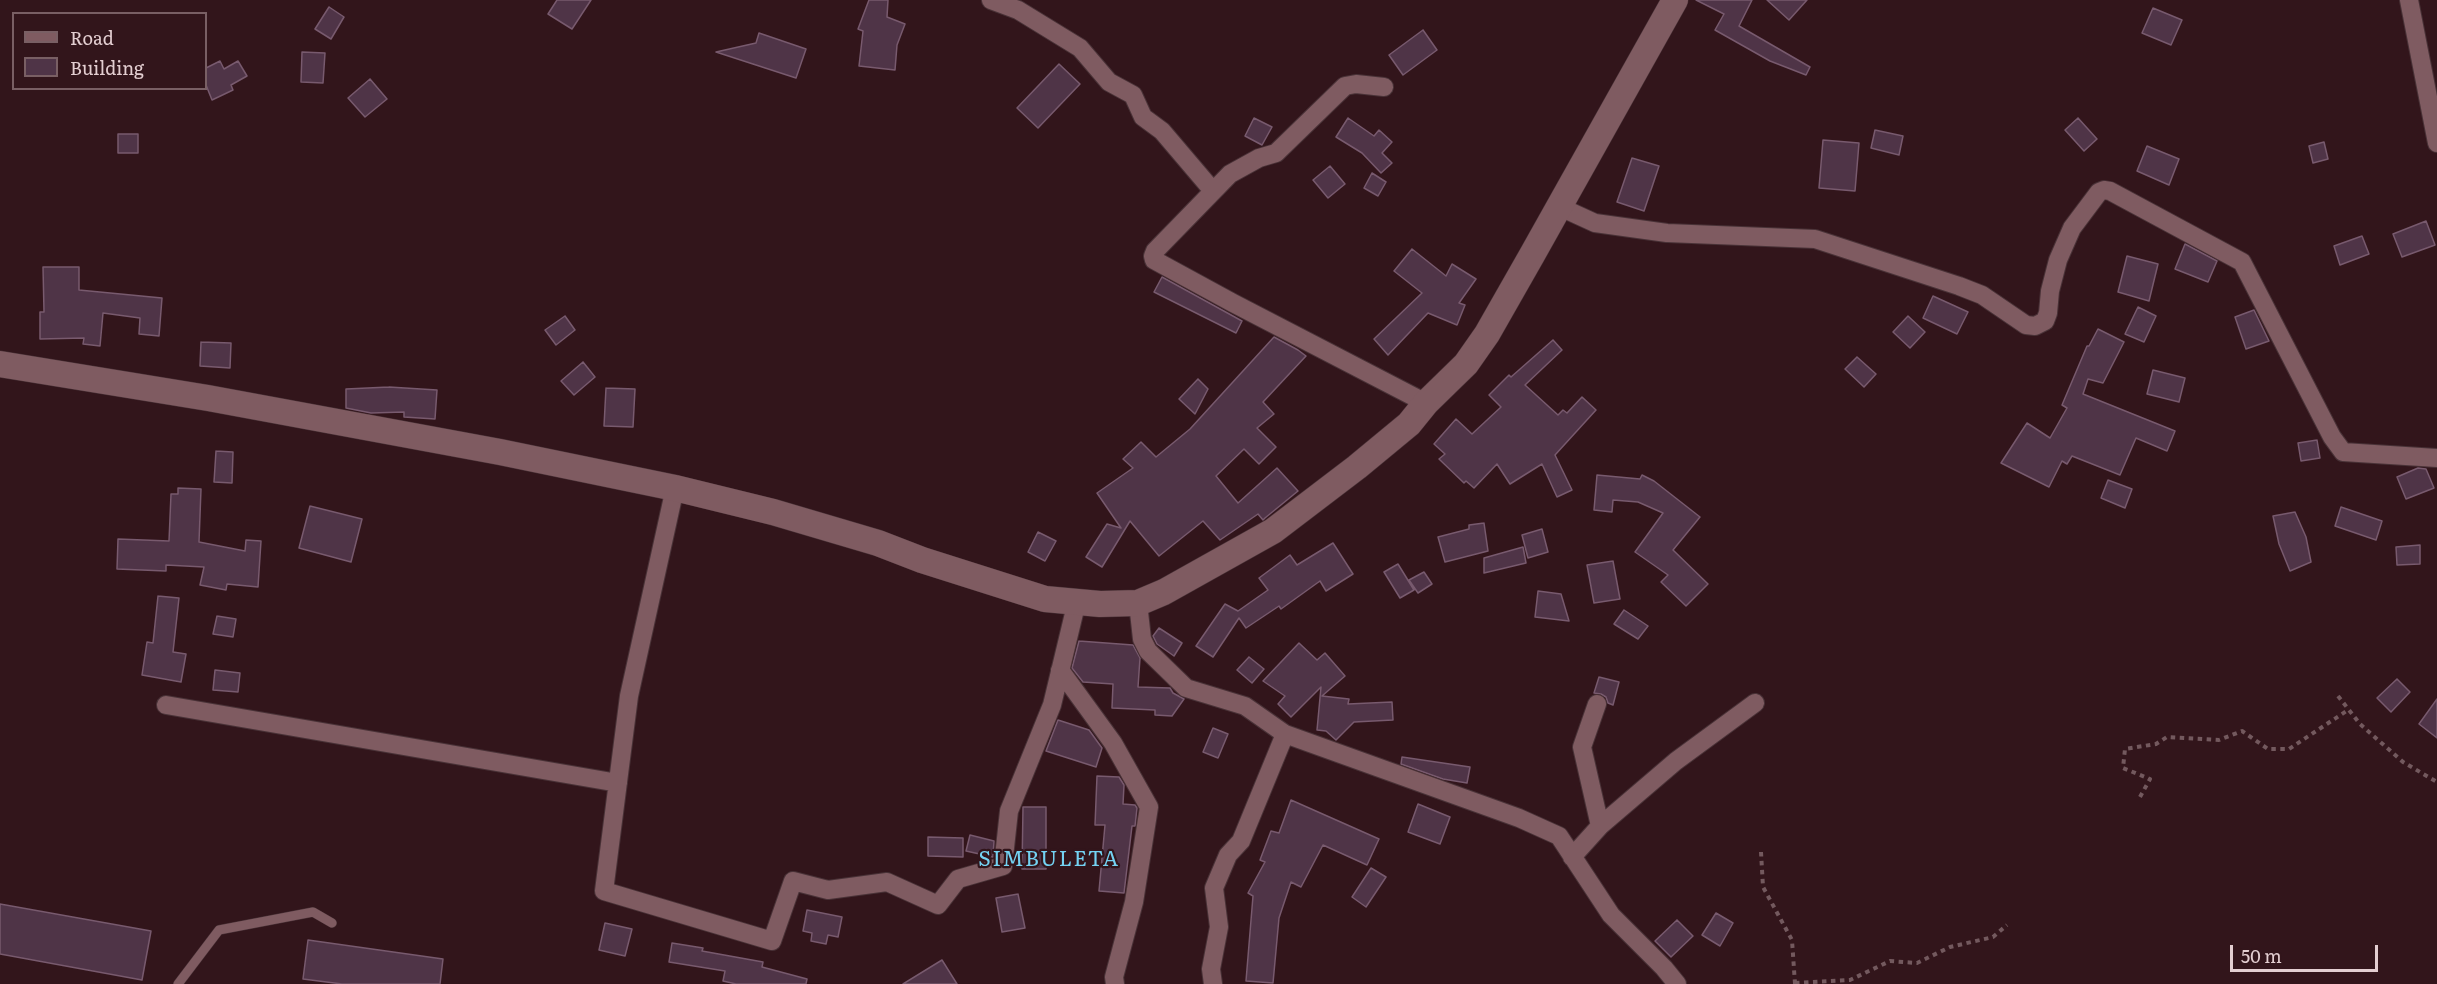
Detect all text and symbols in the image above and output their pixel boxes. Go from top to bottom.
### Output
legend [12,12,207,90]
text: Road [70,24,114,51]
text: Building [70,54,144,81]
district label: SIMBULETA [978,847,1120,873]
scale bar [2233,933,2382,971]
text: 50 m [2241,942,2282,969]

